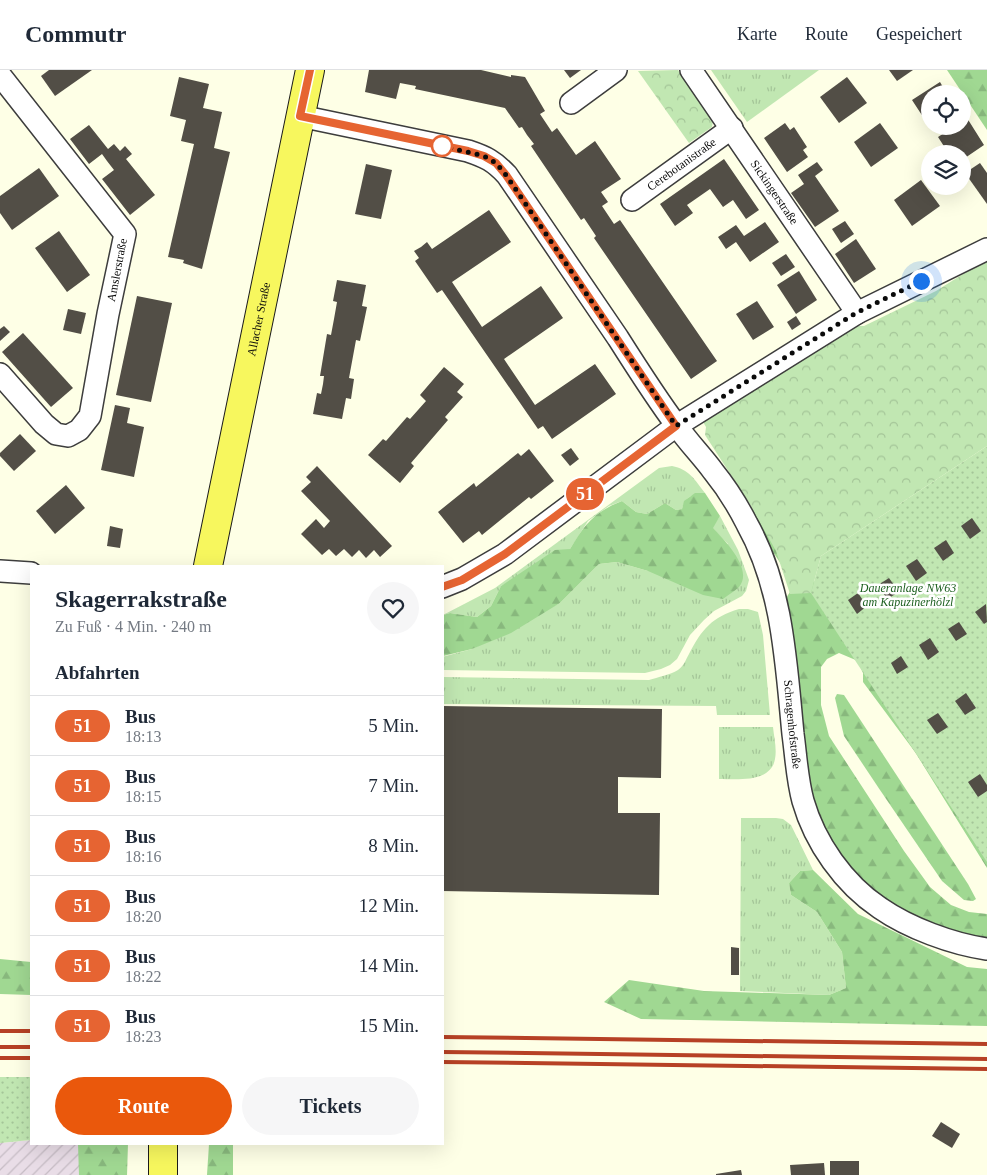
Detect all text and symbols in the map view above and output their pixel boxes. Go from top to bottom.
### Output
text: Commutr [25,21,126,47]
text: Karte [737,24,777,44]
text: Route [805,24,848,44]
text: Gespeichert [876,24,962,44]
map controls [921,85,971,195]
button: locate [921,85,971,135]
unlabelled marker [431,135,453,157]
street label: Cerebotanistraße [644,135,719,194]
button: layers [921,145,971,195]
street label: Sickingerstraße [748,157,801,227]
street label: Amslerstraße [104,237,130,303]
your location [909,269,934,294]
street label: Allacher Straße [244,281,273,357]
line badge: 51 [562,478,608,510]
text: 51 [576,484,594,504]
park label: Daueranlage NW63 am Kapuzinerhölzl [859,581,956,609]
button: heart [367,582,419,634]
text: Skagerrakstraße [55,586,227,612]
text: Zu Fuß · 4 Min. · 240 m [55,618,211,635]
text: Abfahrten [55,662,139,683]
street label: Schragenhofstraße [781,679,804,770]
text: Bus [125,706,156,727]
text: 5 Min. [368,715,419,736]
text: 51 [74,716,92,736]
text: 18:13 [125,728,161,745]
text: Bus [125,766,156,787]
text: 7 Min. [368,775,419,796]
text: 51 [74,776,92,796]
text: 18:15 [125,788,161,805]
text: Bus [125,826,156,847]
text: 8 Min. [368,835,419,856]
text: 51 [74,836,92,856]
text: 18:16 [125,848,161,865]
text: Bus [125,886,156,907]
text: 12 Min. [359,895,419,916]
text: 51 [74,896,92,916]
text: 18:20 [125,908,161,925]
text: Bus [125,946,156,967]
text: 14 Min. [359,955,419,976]
text: 51 [74,956,92,976]
text: 18:22 [125,968,161,985]
text: Bus [125,1006,156,1027]
text: 15 Min. [359,1015,419,1036]
text: 51 [74,1016,92,1036]
text: 18:23 [125,1028,161,1045]
button: Route [55,1077,232,1135]
button: Tickets [242,1077,419,1135]

